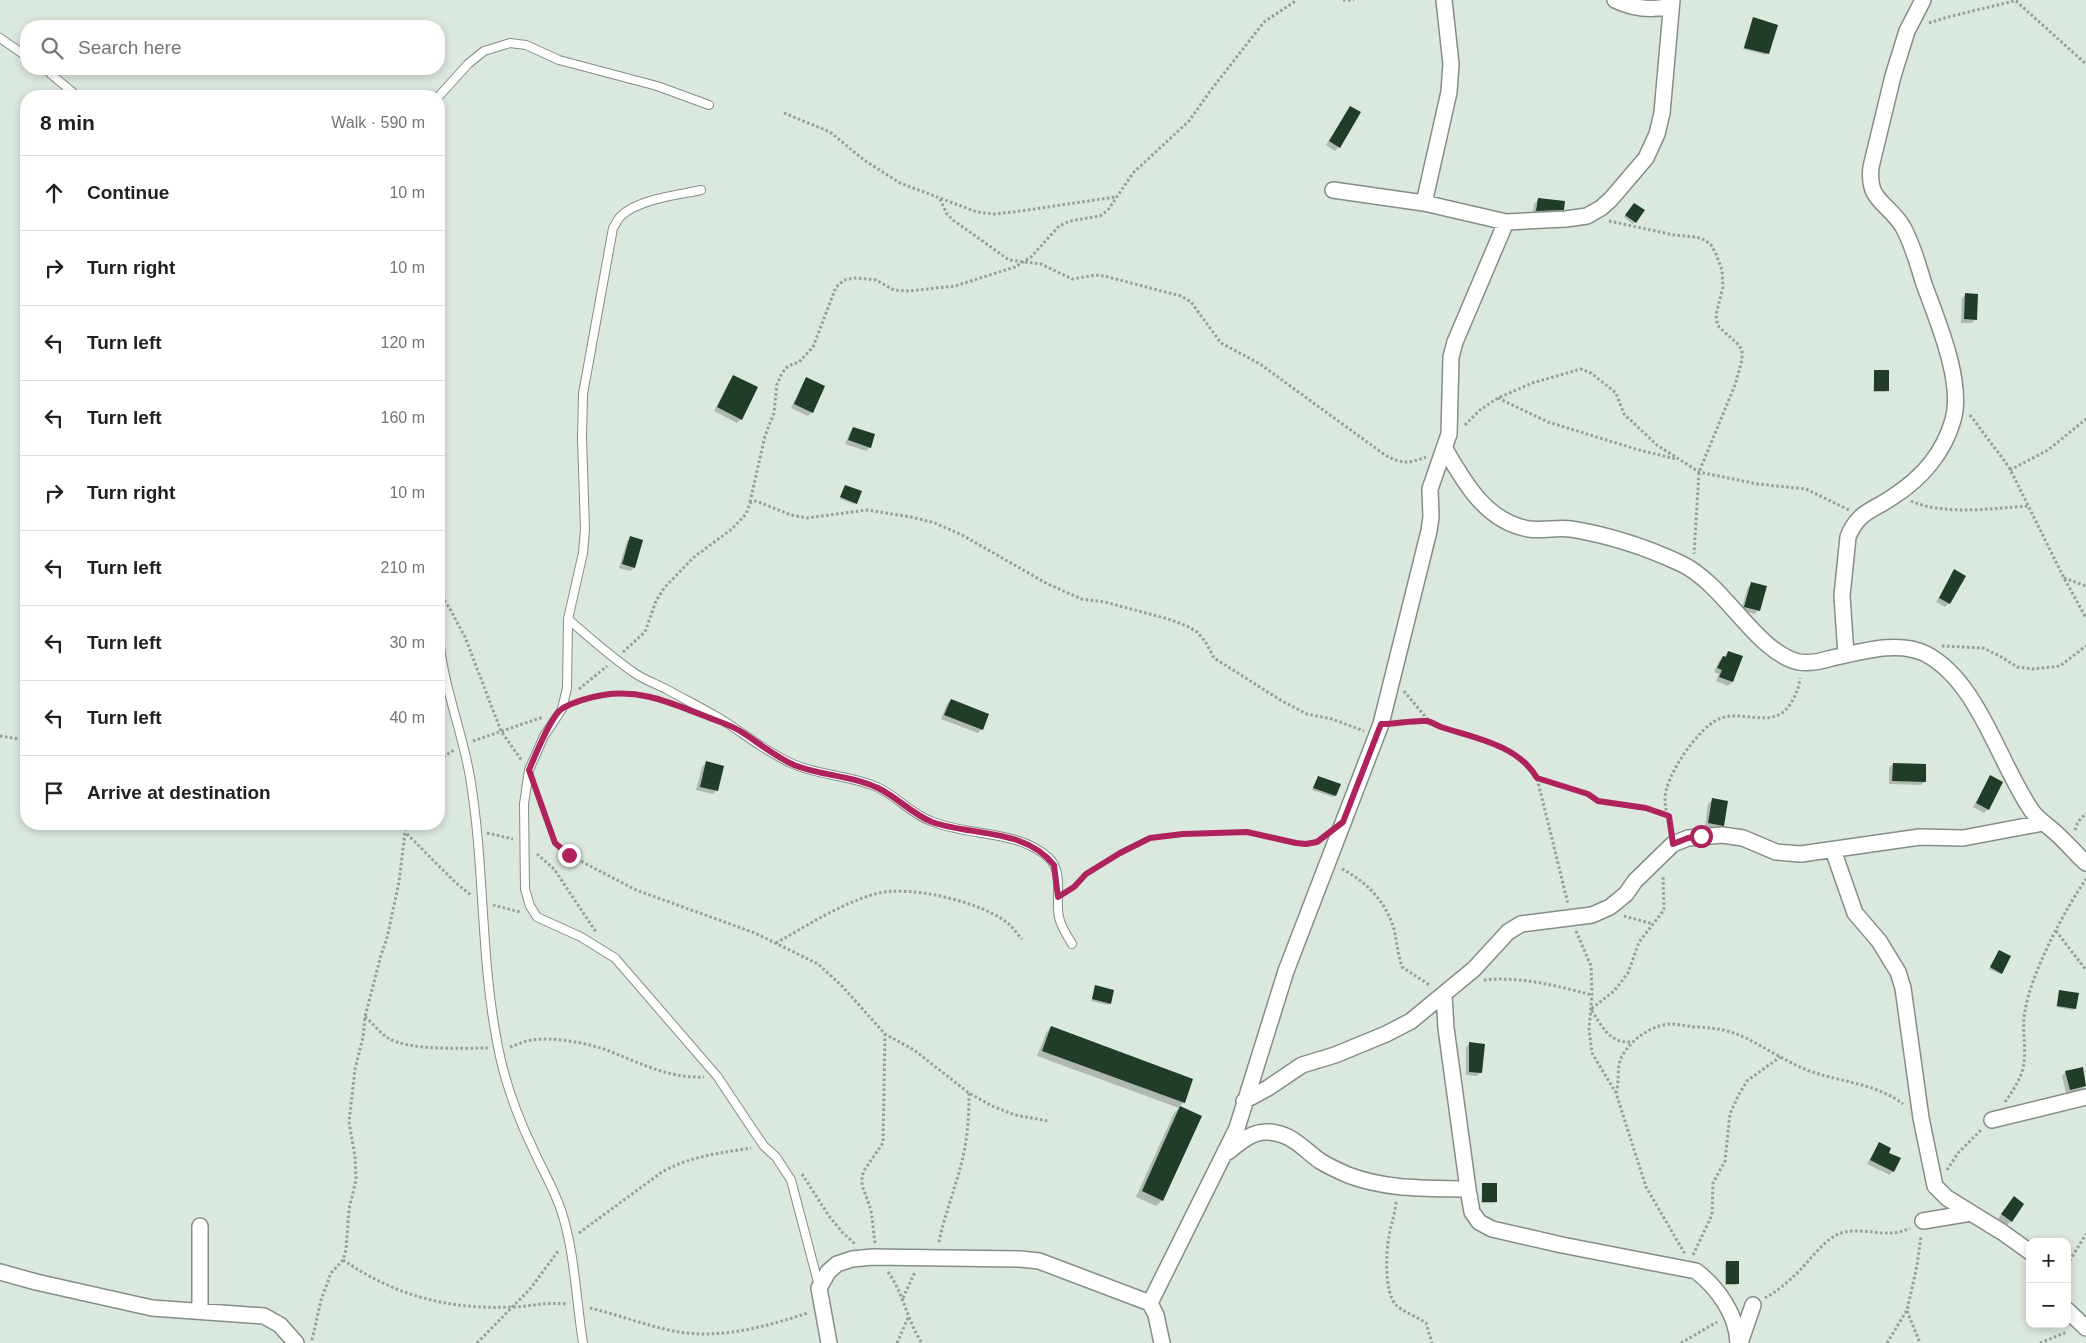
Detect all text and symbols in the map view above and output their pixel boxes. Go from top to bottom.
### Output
search box [20,20,445,75]
icon: search [38,34,66,62]
text: Search here [78,37,182,58]
text: 8 min [40,111,95,134]
text: Walk · 590 m [331,114,425,131]
icon: ahead [40,179,68,207]
text: Continue [87,182,169,203]
text: 10 m [389,184,425,201]
icon: right [40,254,68,282]
text: Turn right [87,257,175,278]
text: 10 m [389,259,425,276]
icon: left [40,329,68,357]
text: Turn left [87,332,162,353]
text: 120 m [381,334,425,351]
icon: left [40,404,68,432]
text: Turn left [87,407,162,428]
text: 160 m [381,409,425,426]
icon: right [40,479,68,507]
text: Turn right [87,482,175,503]
text: 10 m [389,484,425,501]
icon: left [40,554,68,582]
text: Turn left [87,557,162,578]
text: 210 m [381,559,425,576]
icon: left [40,629,68,657]
text: Turn left [87,632,162,653]
text: 30 m [389,634,425,651]
icon: left [40,704,68,732]
text: Turn left [87,707,162,728]
text: 40 m [389,709,425,726]
icon: arrive [40,779,68,807]
text: Arrive at destination [87,782,271,803]
route start [1690,825,1713,848]
route end [558,844,581,867]
map controls [2026,1238,2071,1328]
button: + [2026,1238,2071,1283]
button: − [2026,1283,2071,1328]

